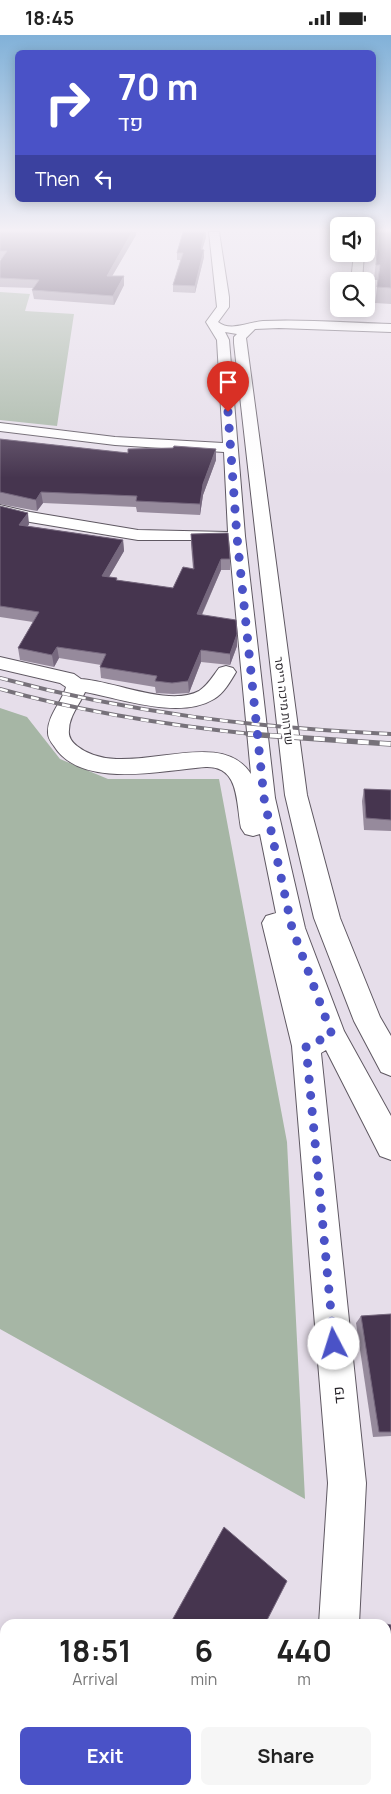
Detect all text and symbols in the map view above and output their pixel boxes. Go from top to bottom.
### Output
text: 18:45 [25,5,74,31]
text: 70 m [118,63,198,111]
icon: right [35,70,100,135]
text: פד [118,108,143,138]
icon: left [90,165,118,193]
text: Then [35,166,80,192]
map controls [330,217,375,317]
button: sound [330,217,375,262]
button: search [330,272,375,317]
pin [207,361,249,412]
icon: arrive [214,368,242,396]
street label: שדרות מיכה רייסר [271,656,298,746]
position arrow [307,1317,359,1369]
street label: פד [327,1386,350,1405]
text: 18:51 [59,1630,131,1671]
text: 6 [194,1630,213,1671]
text: 440 [276,1630,332,1671]
text: Arrival [72,1668,118,1690]
text: min [190,1668,217,1690]
text: m [297,1668,311,1690]
button: Exit [20,1727,191,1785]
button: Share [201,1727,371,1785]

